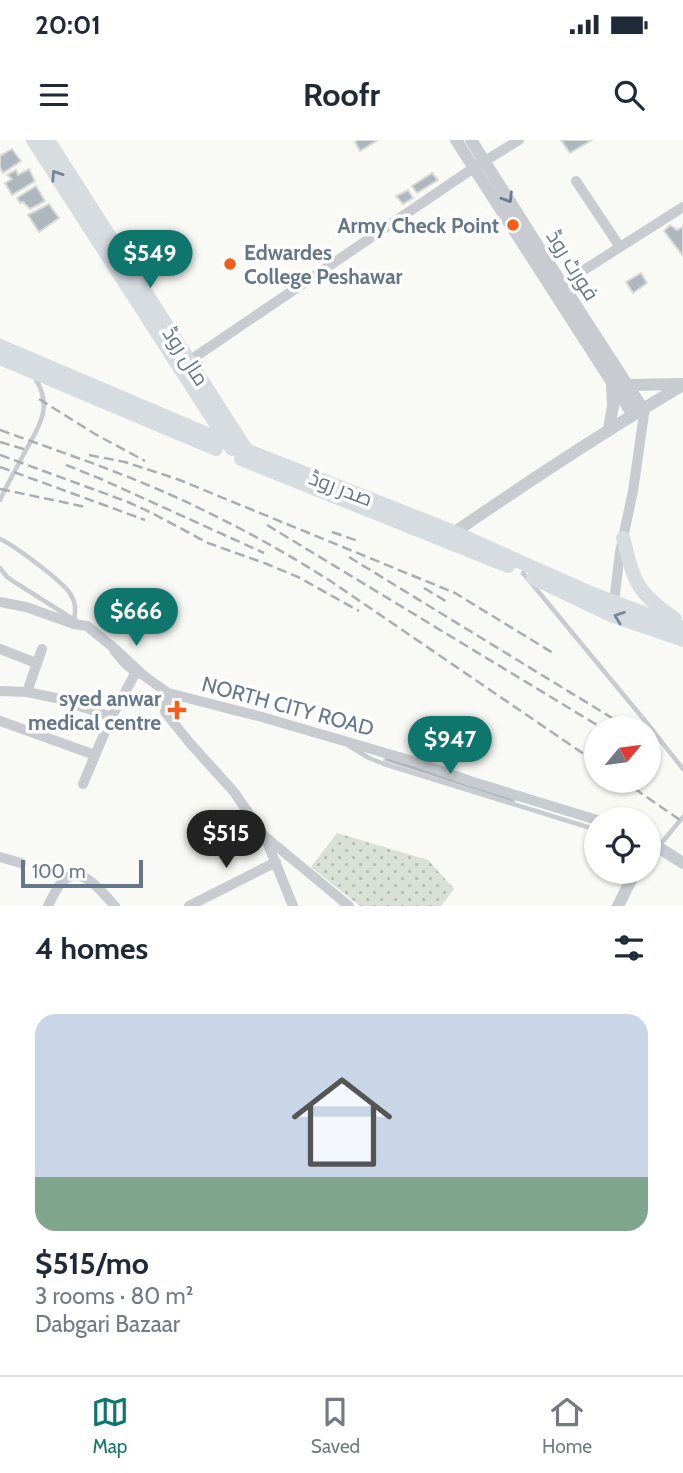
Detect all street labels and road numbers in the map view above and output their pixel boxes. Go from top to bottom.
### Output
street label: فورٹ روڈ [542,225,604,305]
street label: مال روڈ [157,322,214,391]
street label: صدر روڈ [306,465,376,511]
street label: NORTH CITY ROAD [199,671,377,741]

